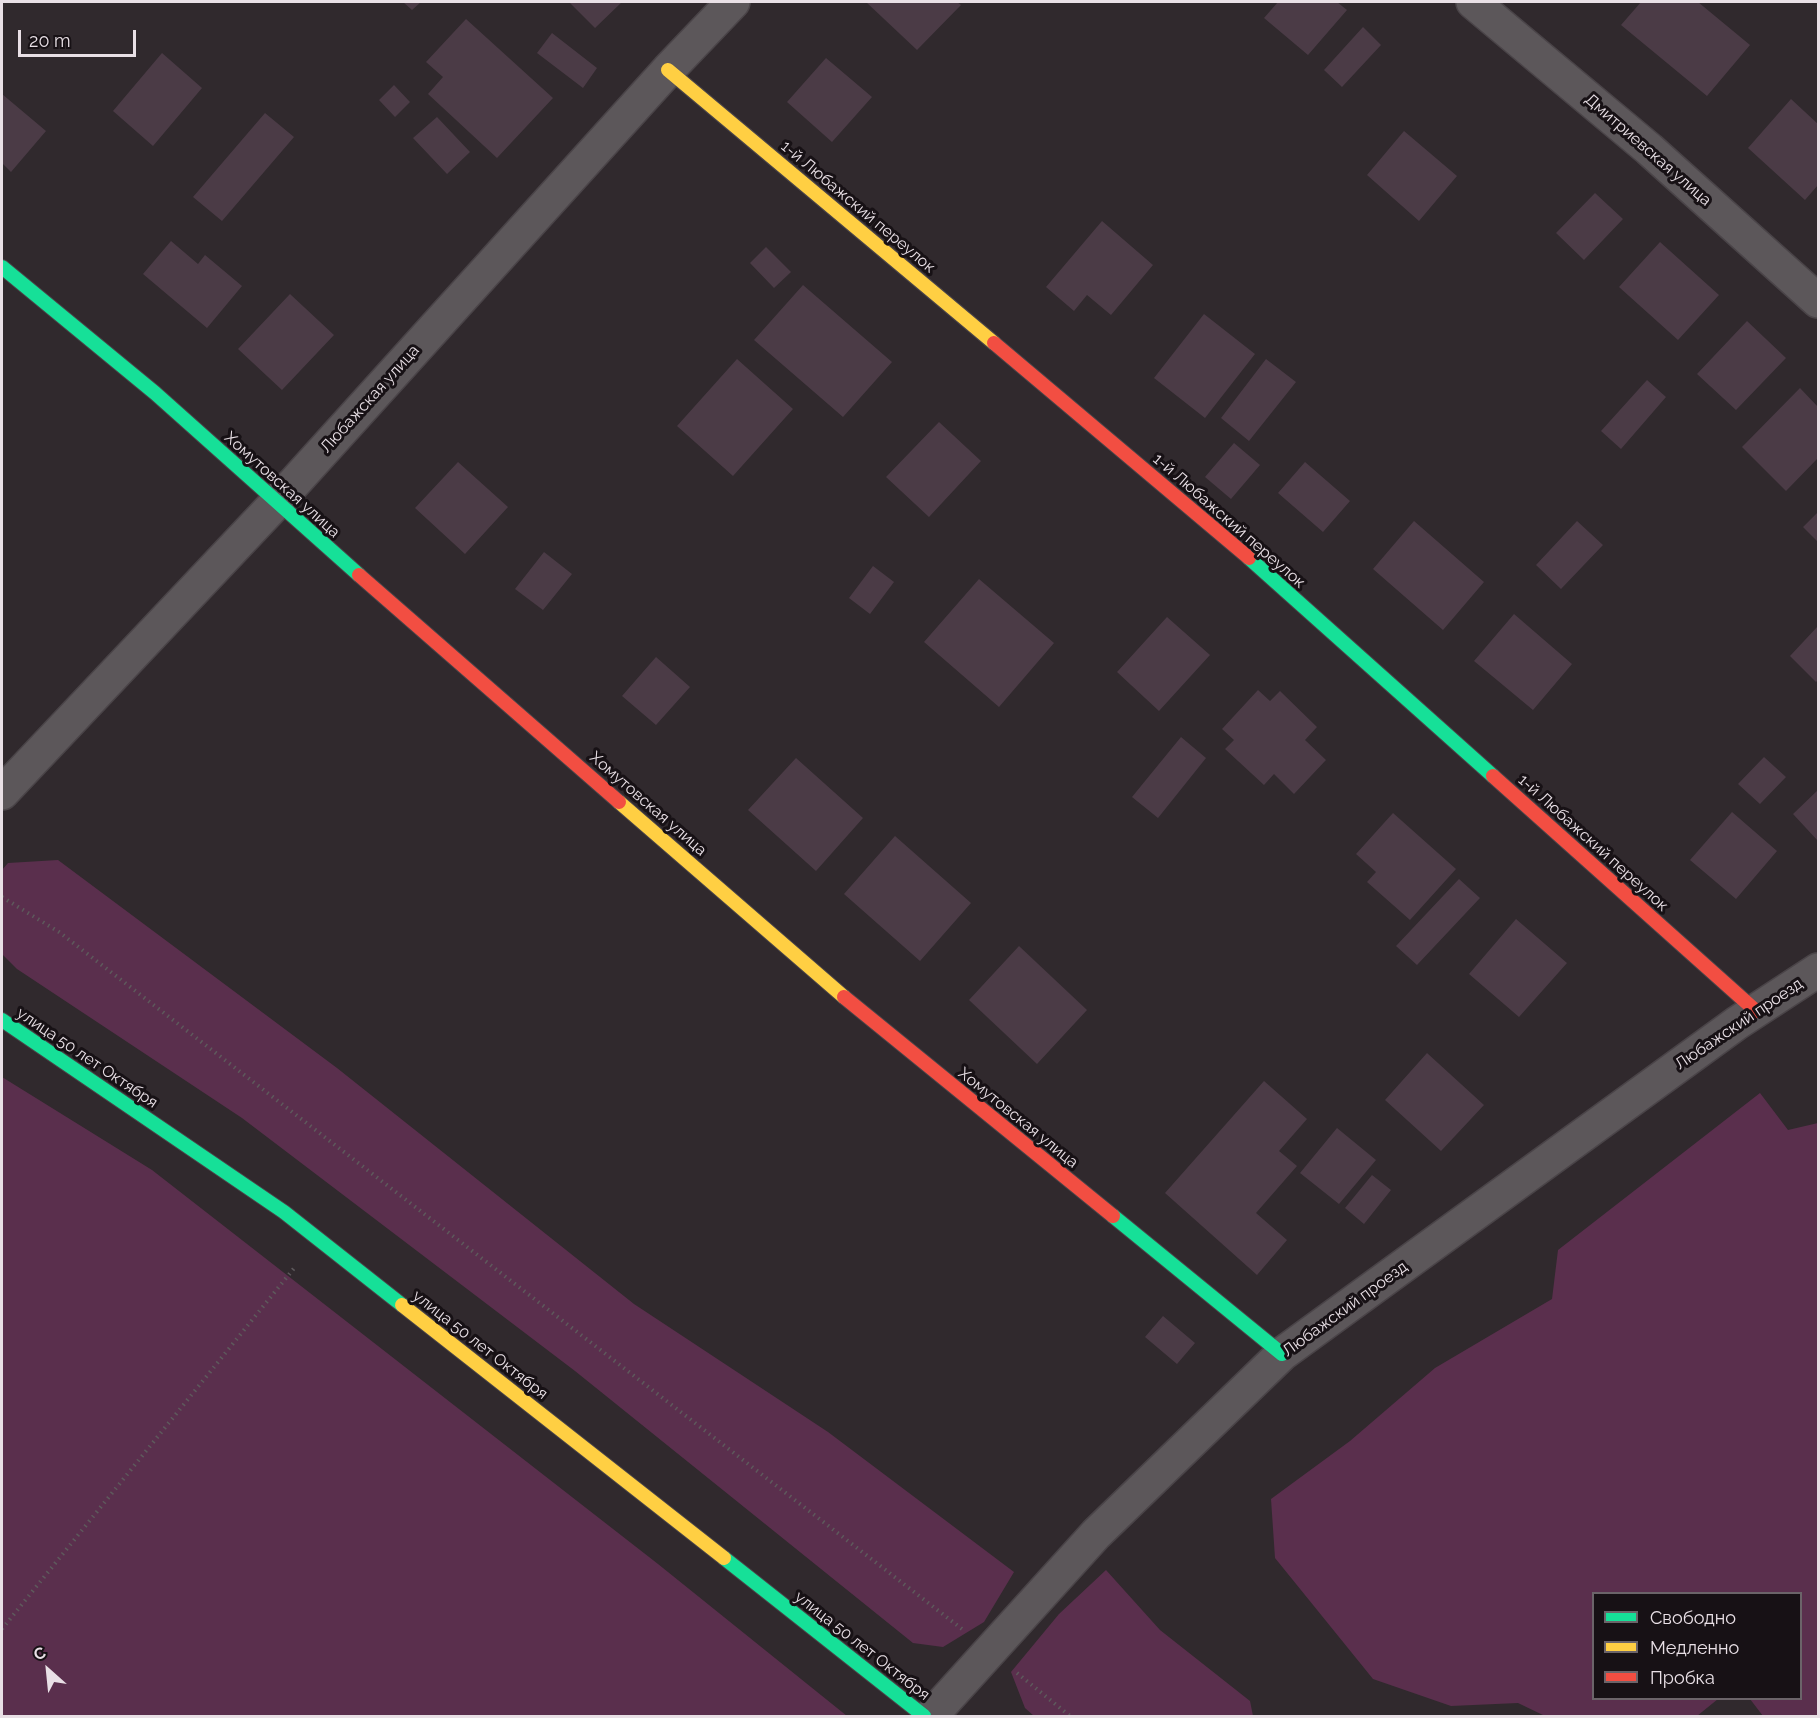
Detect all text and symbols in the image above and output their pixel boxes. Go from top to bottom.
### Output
scale bar [21,18,140,56]
text: 20 m [29,30,71,51]
street label: Дмитриевская улица [1581,90,1715,210]
street label: 1-й Любажский переулок [777,137,939,277]
street label: Любажская улица [317,341,423,457]
street label: Хомутовская улица [220,428,344,542]
street label: 1-й Любажский переулок [1149,450,1309,592]
street label: Хомутовская улица [586,748,710,860]
street label: 1-й Любажский переулок [1514,770,1672,916]
street label: Любажский проезд [1672,974,1806,1074]
street label: улица 50 лет Октября [13,1004,161,1112]
street label: Хомутовская улица [954,1064,1082,1172]
street label: Любажский проезд [1279,1257,1411,1361]
street label: улица 50 лет Октября [409,1286,551,1404]
street label: улица 50 лет Октября [791,1587,933,1705]
legend [1592,1592,1802,1700]
text: Свободно [1650,1607,1736,1628]
text: Медленно [1650,1637,1739,1658]
north arrow [18,1640,78,1700]
text: С [30,1643,49,1664]
text: Пробка [1650,1667,1715,1688]

